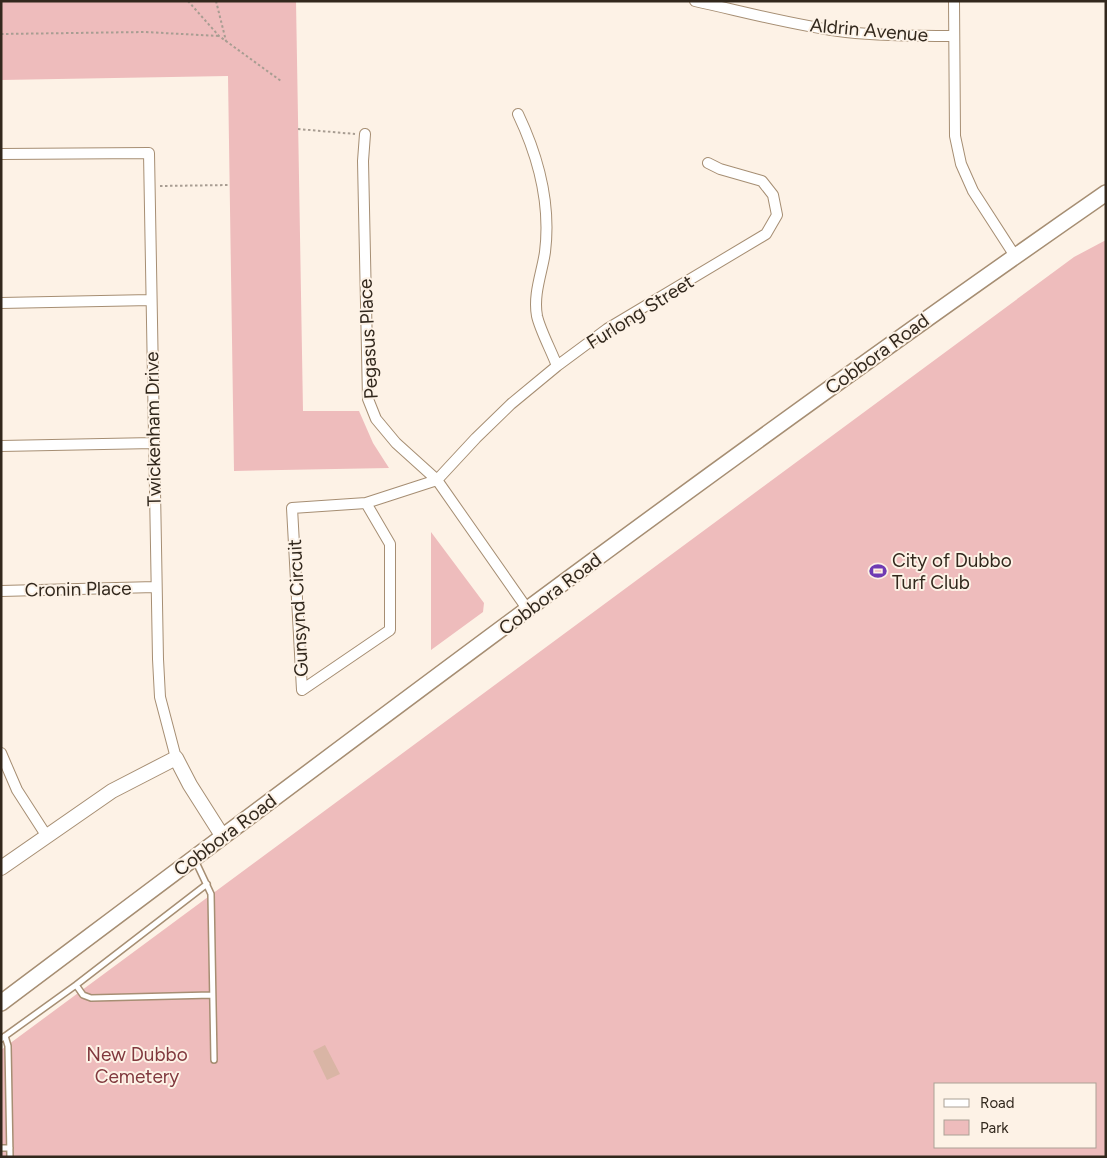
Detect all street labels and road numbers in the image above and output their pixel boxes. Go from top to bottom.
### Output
street label: Aldrin Avenue [809,13,929,47]
street label: Furlong Street [582,270,698,354]
street label: Pegasus Place [353,278,383,400]
street label: Cobbora Road [821,309,933,399]
street label: Twickenham Drive [140,351,166,507]
street label: Gunsynd Circuit [283,539,313,677]
street label: Cobbora Road [494,548,606,640]
street label: Cronin Place [24,577,132,601]
street label: Cobbora Road [169,789,281,881]

